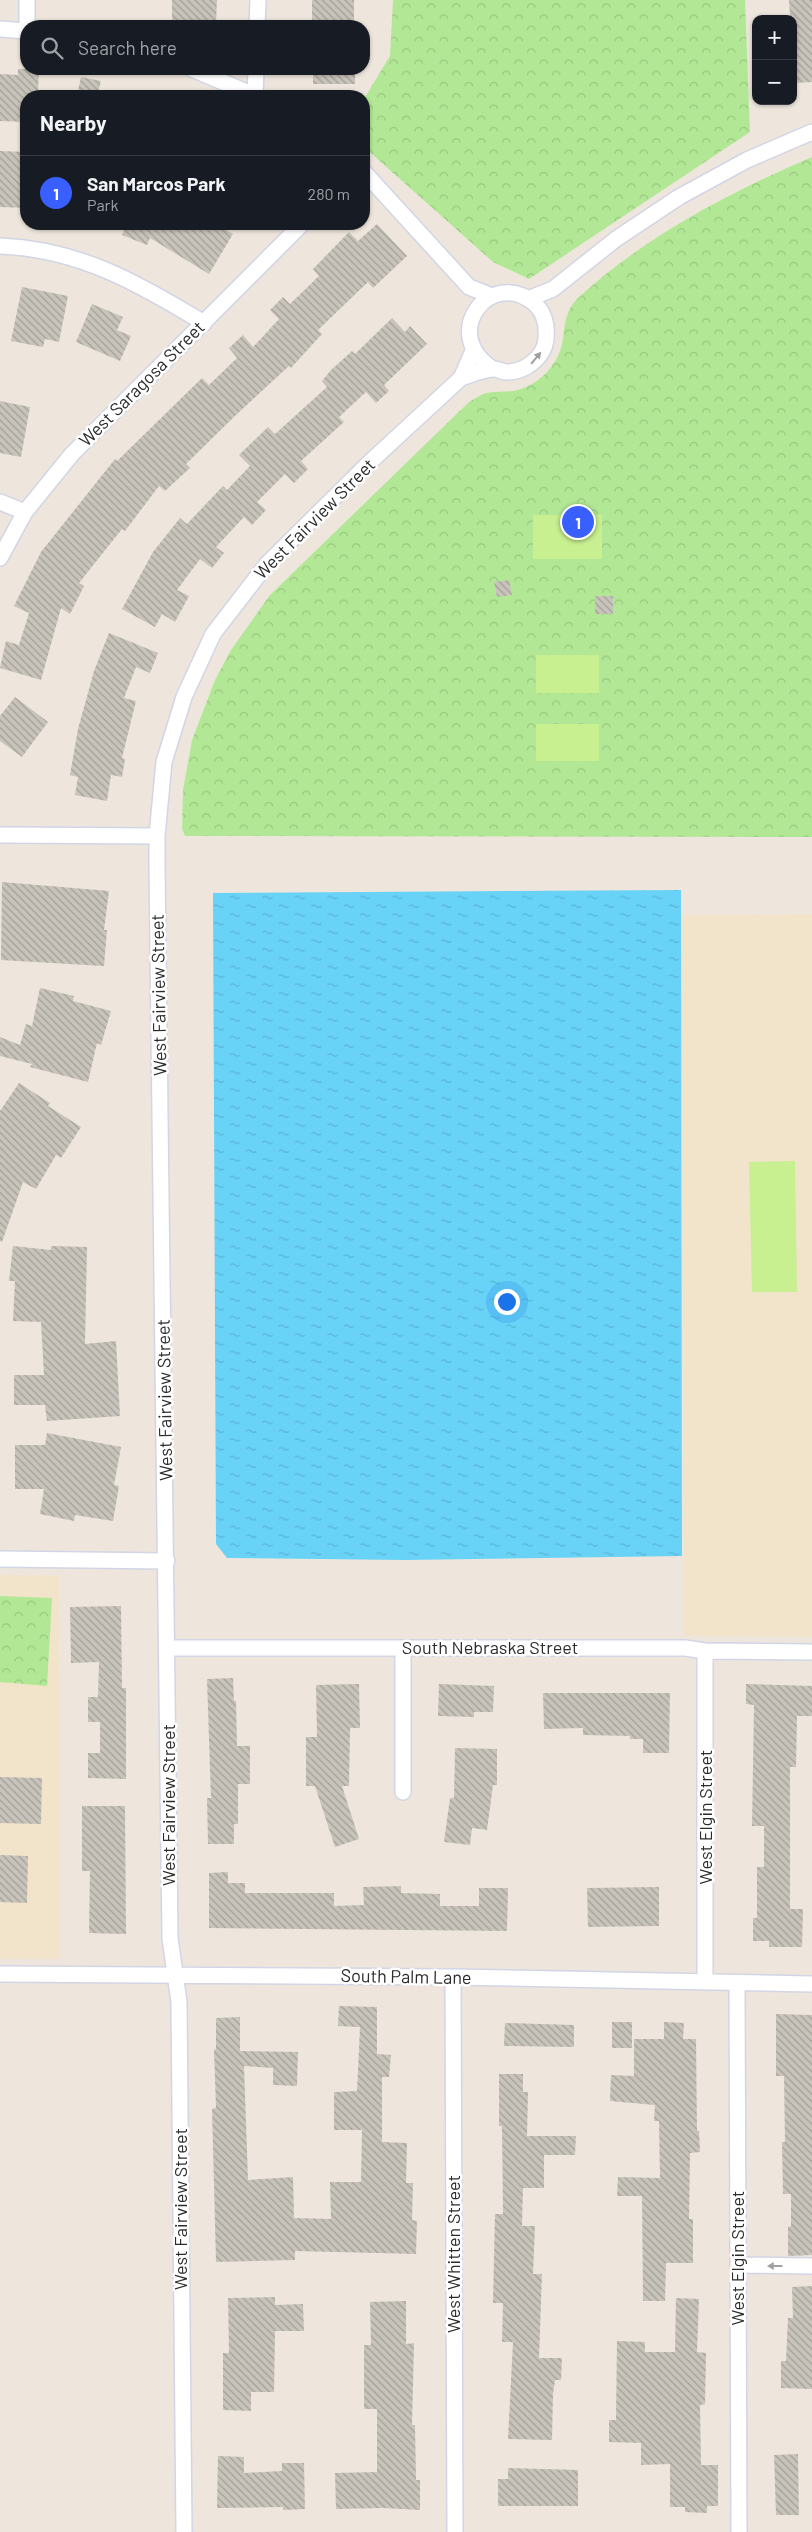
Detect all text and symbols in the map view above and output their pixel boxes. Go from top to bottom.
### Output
map controls [752,15,797,105]
button: + [752,15,797,60]
search box [20,20,370,75]
icon: search [38,34,66,62]
text: Search here [78,36,177,59]
button: − [752,60,797,105]
text: Nearby [40,110,106,135]
text: San Marcos Park [87,172,226,195]
text: 1 [53,184,59,203]
text: 280 m [308,184,350,203]
text: Park [87,195,118,214]
street label: West Saragosa Street [74,316,209,451]
one-way arrow [531,351,542,364]
street label: West Fairview Street [249,453,379,583]
pin: 1 [562,503,594,541]
street label: West Fairview Street [146,914,170,1076]
your location [494,1289,520,1315]
street label: West Fairview Street [152,1319,176,1481]
street label: South Nebraska Street [402,1636,578,1658]
street label: West Fairview Street [157,1724,179,1886]
street label: West Elgin Street [694,1750,716,1884]
street label: South Palm Lane [340,1964,472,1988]
street label: West Fairview Street [169,2128,191,2290]
street label: West Whitten Street [442,2175,464,2333]
street label: West Elgin Street [726,2191,748,2325]
one-way arrow [767,2262,783,2270]

